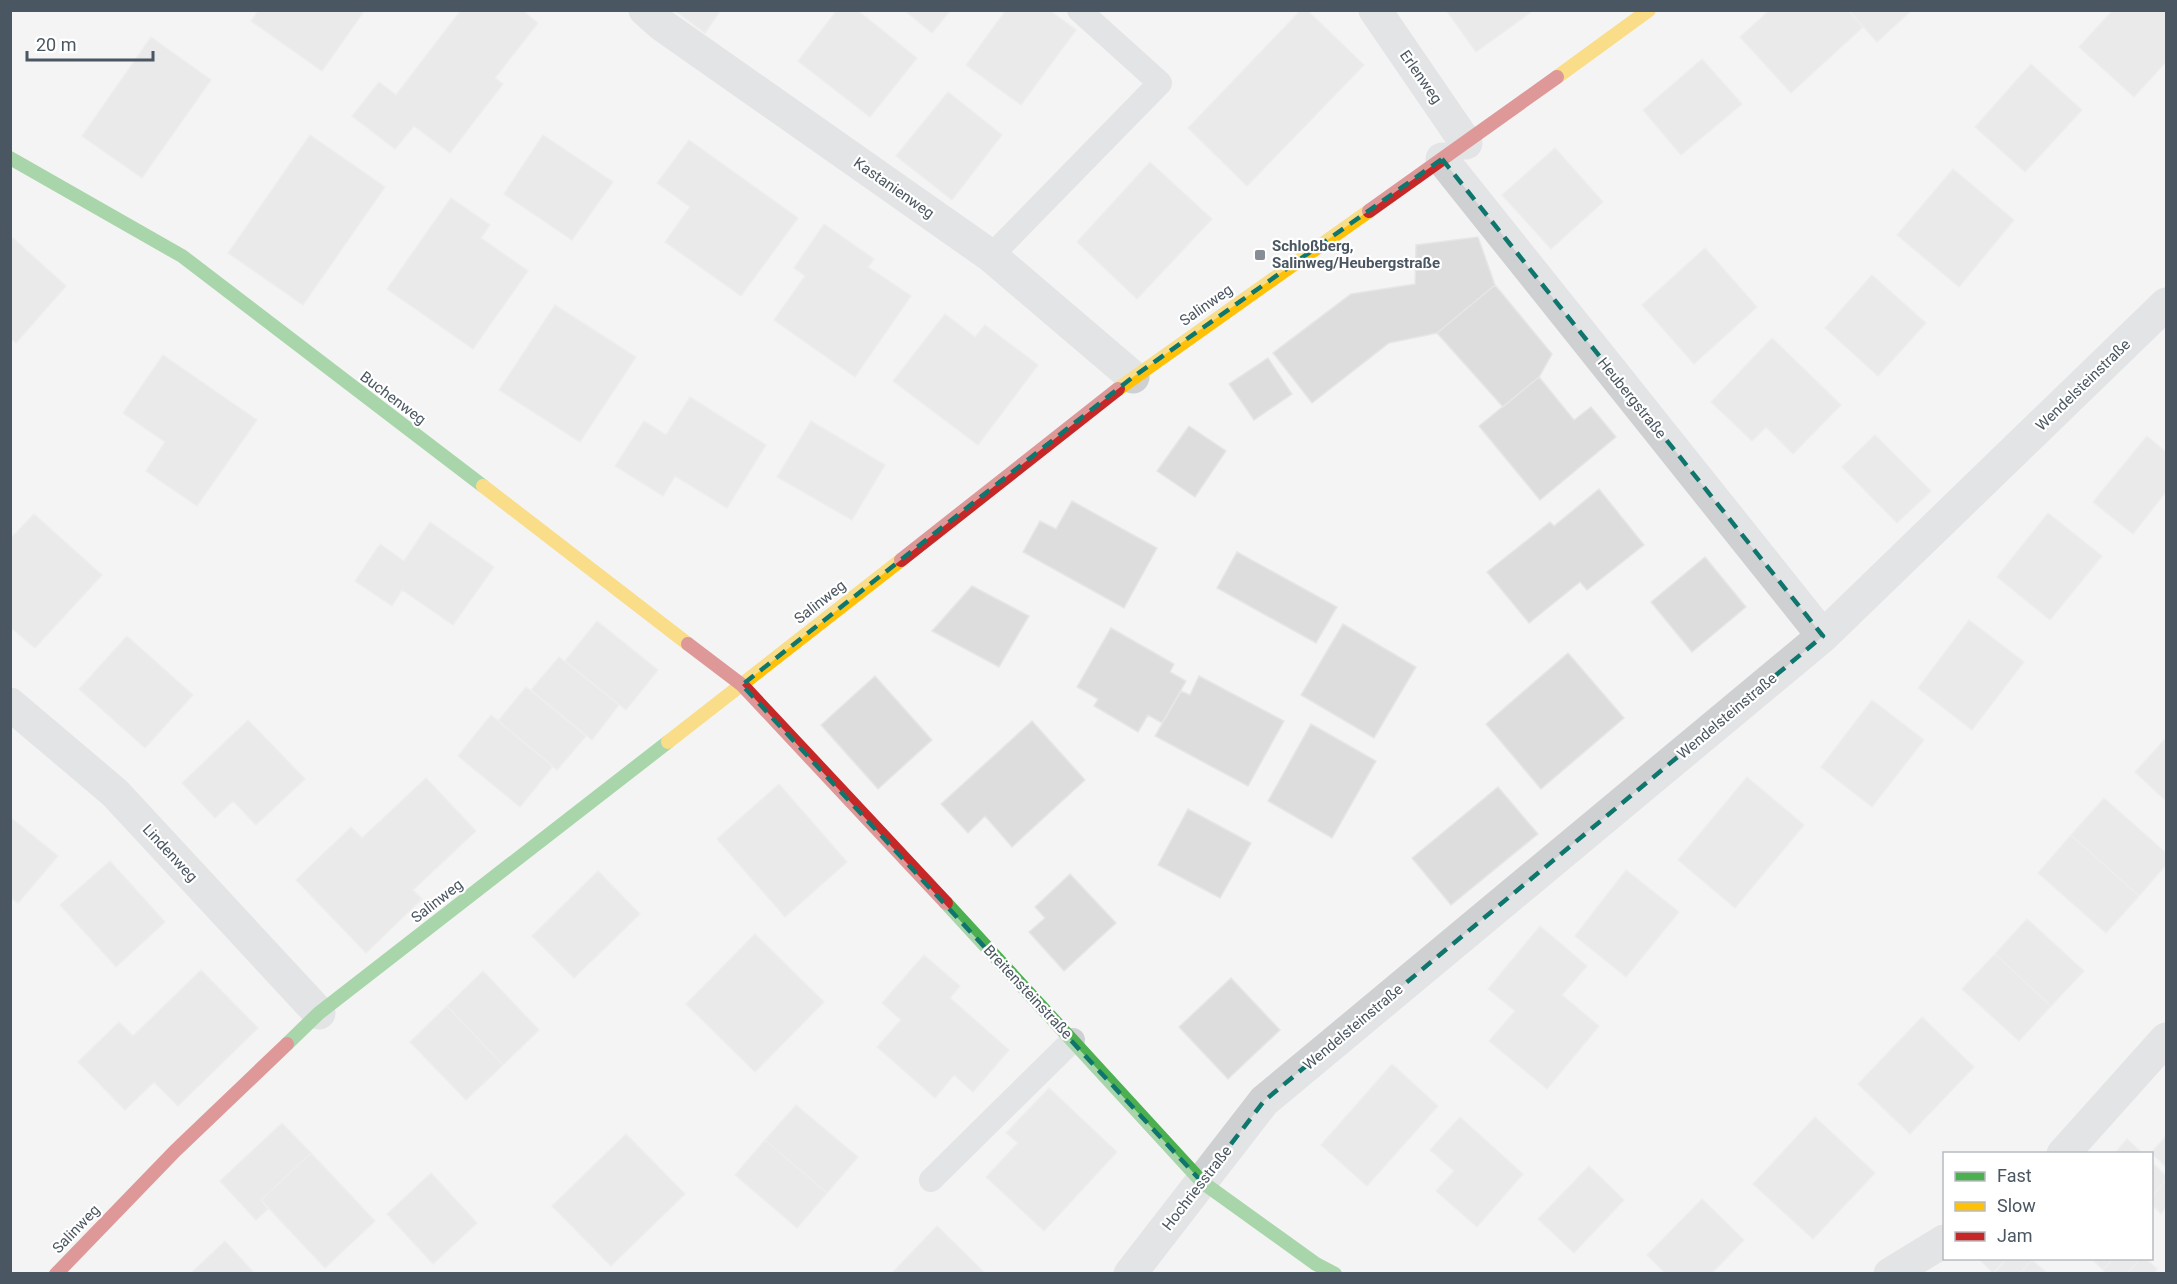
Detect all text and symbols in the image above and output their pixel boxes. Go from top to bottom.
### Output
scale bar [27,24,153,62]
text: 20 m [36,34,76,55]
street label: Erlenweg [1396,47,1446,107]
street label: Kastanienweg [850,154,938,222]
place label: Schloßberg, Salinweg/Heubergstraße [1272,237,1440,272]
marker: Schloßberg, Salinweg/Heubergstraße [1253,248,1267,262]
street label: Salinweg [1176,280,1236,330]
street label: Wendelsteinstraße [2032,335,2134,435]
street label: Heubergstraße [1594,354,1670,442]
street label: Buchenweg [357,367,429,429]
street label: Salinweg [791,576,849,628]
street label: Wendelsteinstraße [1674,669,1780,763]
street label: Lindenweg [139,820,201,886]
street label: Salinweg [408,875,466,927]
street label: Breitensteinstraße [980,941,1076,1043]
street label: Wendelsteinstraße [1300,980,1406,1074]
street label: Hochriesstraße [1158,1142,1236,1234]
legend [1943,1152,2153,1260]
text: Fast [1997,1165,2032,1186]
text: Slow [1997,1195,2036,1216]
street label: Salinweg [49,1201,103,1257]
text: Jam [1997,1225,2033,1246]

